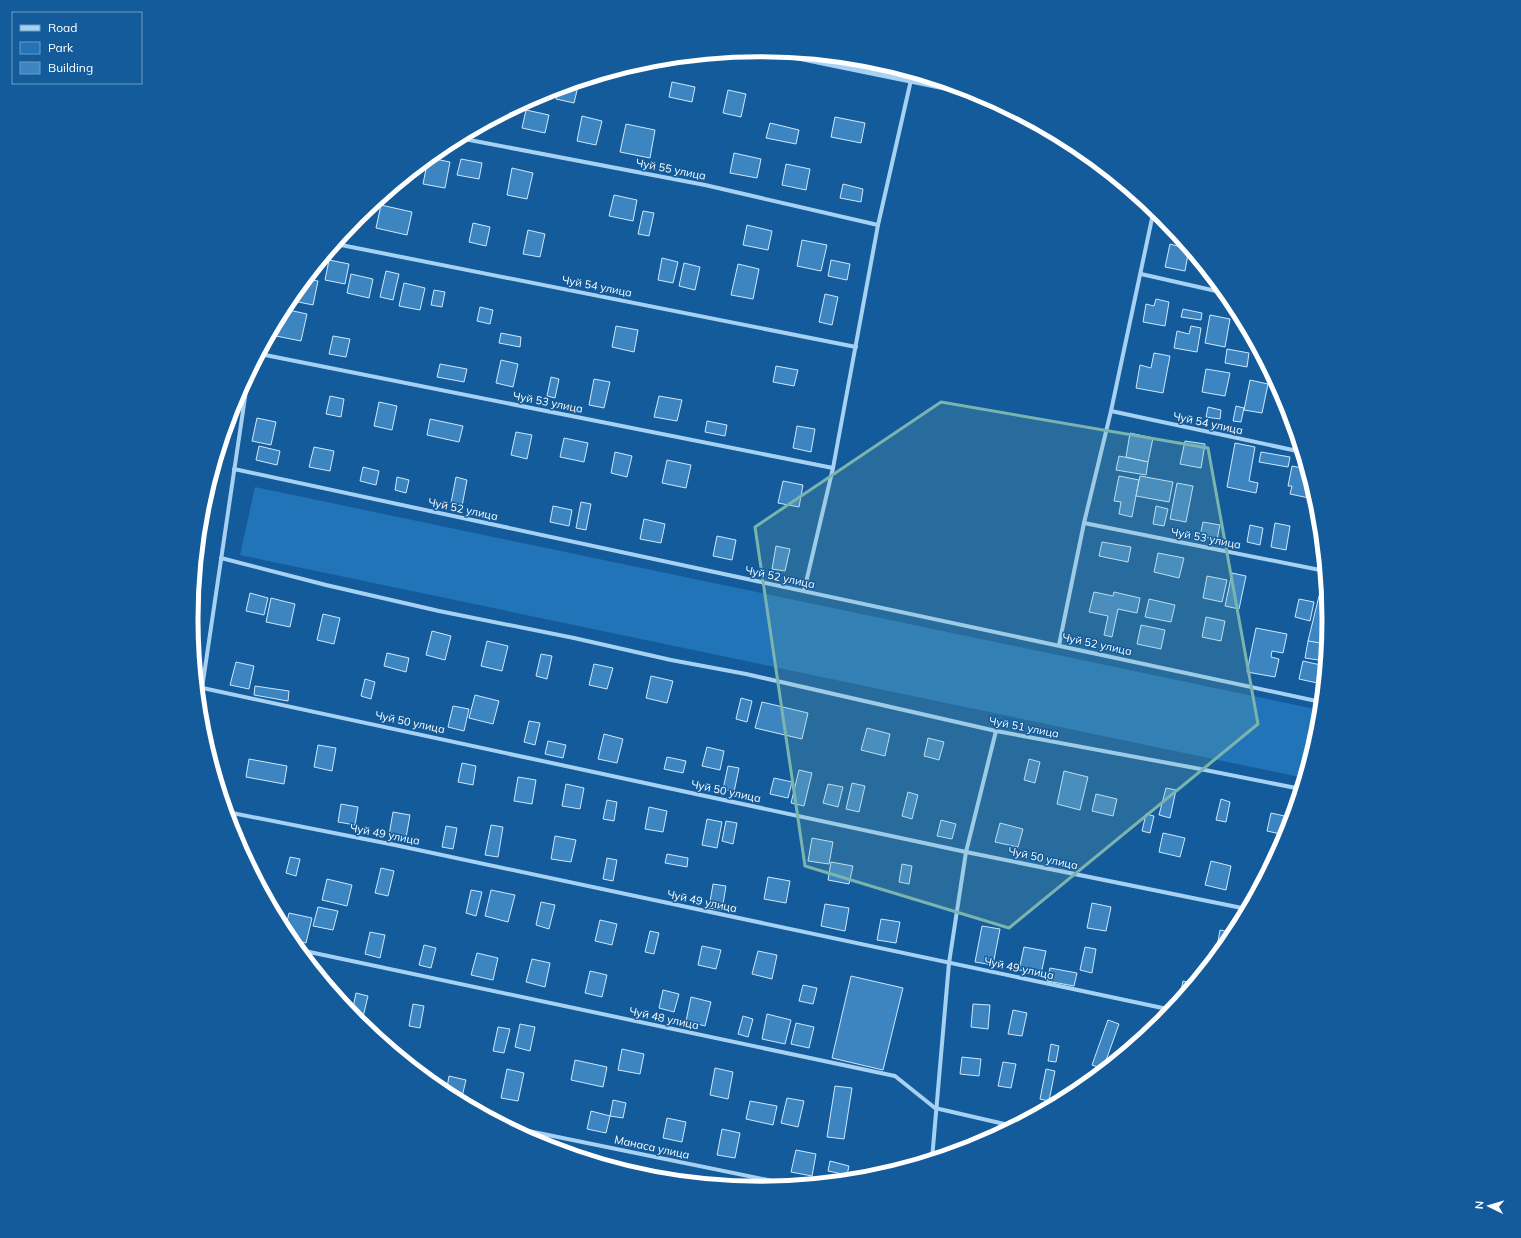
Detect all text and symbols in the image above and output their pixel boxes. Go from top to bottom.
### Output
legend [12,12,142,84]
text: Road [48,20,77,35]
text: Park [48,40,74,55]
text: Building [48,60,93,75]
street label: Чуй 55 улица [635,155,707,183]
street label: Чуй 54 улица [561,272,633,300]
street label: Чуй 53 улица [512,388,584,416]
street label: Чуй 54 улица [1172,409,1244,437]
street label: Чуй 52 улица [427,495,499,523]
street label: Чуй 53 улица [1170,524,1242,552]
street label: Чуй 52 улица [744,563,816,591]
street label: Чуй 52 улица [1061,630,1133,658]
street label: Чуй 50 улица [374,708,446,736]
street label: Чуй 51 улица [988,713,1060,741]
street label: Чуй 50 улица [690,777,762,805]
street label: Чуй 49 улица [349,820,421,848]
street label: Чуй 50 улица [1007,844,1079,872]
street label: Чуй 49 улица [666,887,738,915]
street label: Чуй 49 улица [983,954,1055,982]
street label: Чуй 48 улица [628,1004,700,1032]
street label: Манаса улица [613,1132,691,1162]
north arrow [1469,1186,1509,1226]
text: N [1472,1200,1486,1210]

